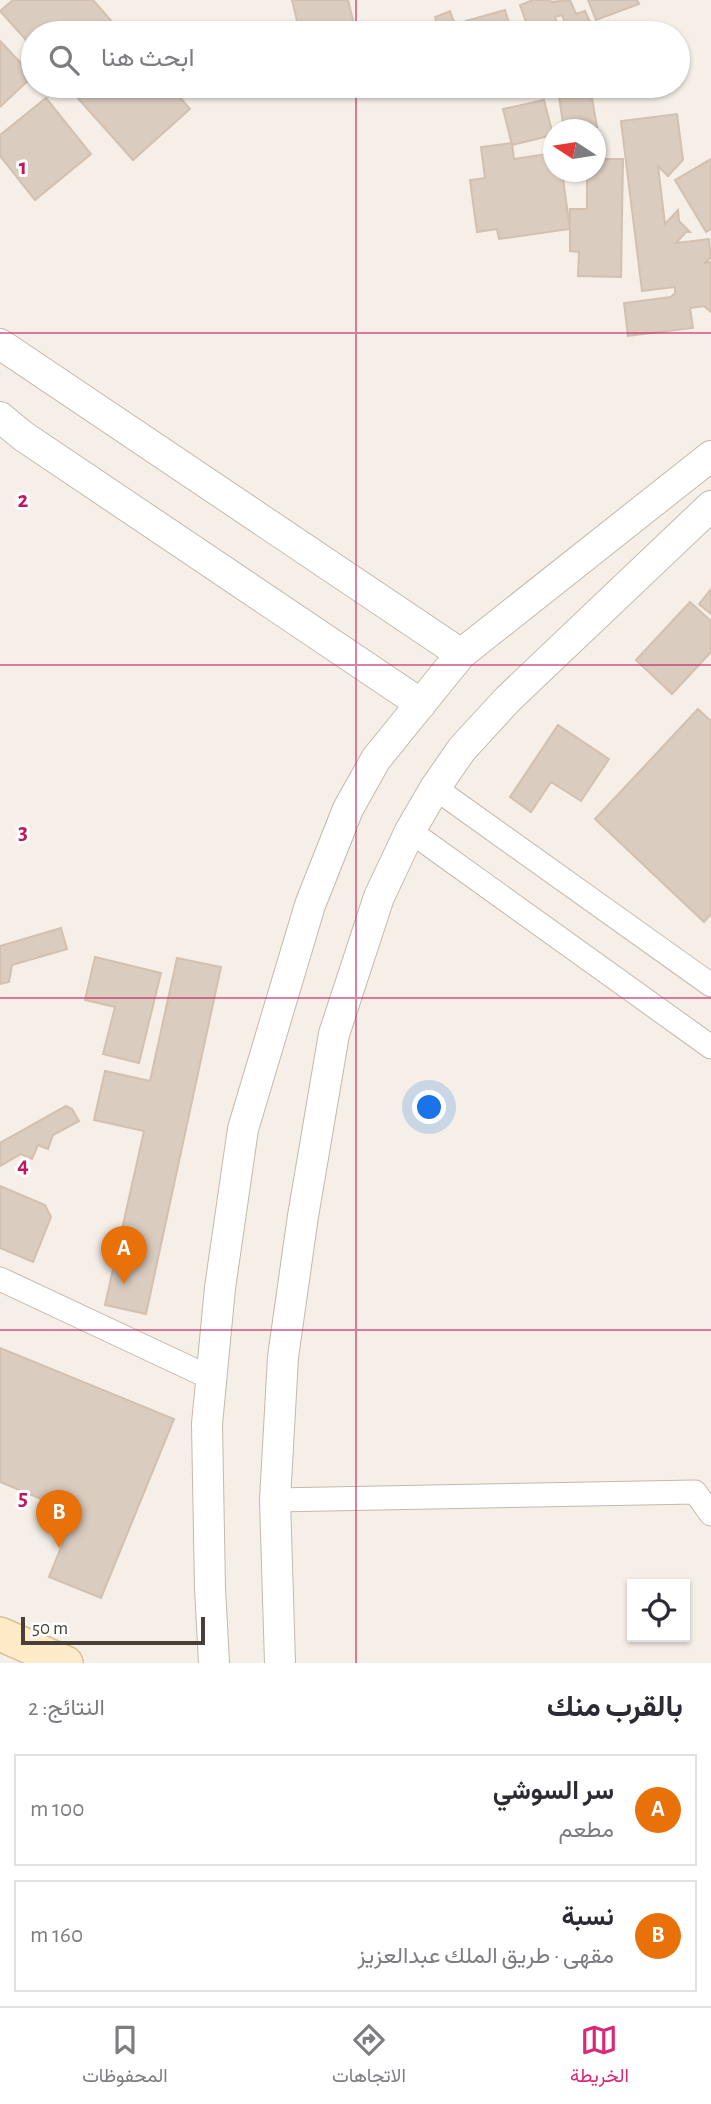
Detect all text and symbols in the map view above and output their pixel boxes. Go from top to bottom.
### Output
search box [21,21,690,98]
icon: search [45,41,83,79]
text: ابحث هنا [101,45,195,71]
north arrow [543,119,606,182]
text: 1 [19,156,27,179]
text: 2 [18,489,29,512]
text: 3 [18,821,28,844]
your location [412,1090,446,1124]
text: 4 [17,1154,29,1177]
pin: A [101,1226,147,1284]
text: 5 [18,1487,28,1510]
pin: B [36,1490,82,1548]
map controls [627,1579,690,1642]
button: locate [627,1579,690,1642]
scale bar [21,1614,205,1646]
text: 50 m [32,1619,68,1638]
text: بالقرب منك [547,1692,683,1722]
text: النتائج: 2 [28,1697,105,1720]
text: سر السوشي [493,1778,614,1804]
text: 100 m [30,1798,84,1821]
text: A [651,1798,665,1821]
text: مطعم [558,1819,614,1842]
text: نسبة [562,1904,614,1930]
text: 160 m [30,1924,83,1947]
text: B [651,1924,665,1947]
text: مقهى · طريق الملك عبدالعزيز [357,1945,614,1968]
tab: المحفوظات [82,2021,168,2092]
tab: الاتجاهات [332,2021,406,2092]
tab: الخريطة [570,2021,629,2092]

